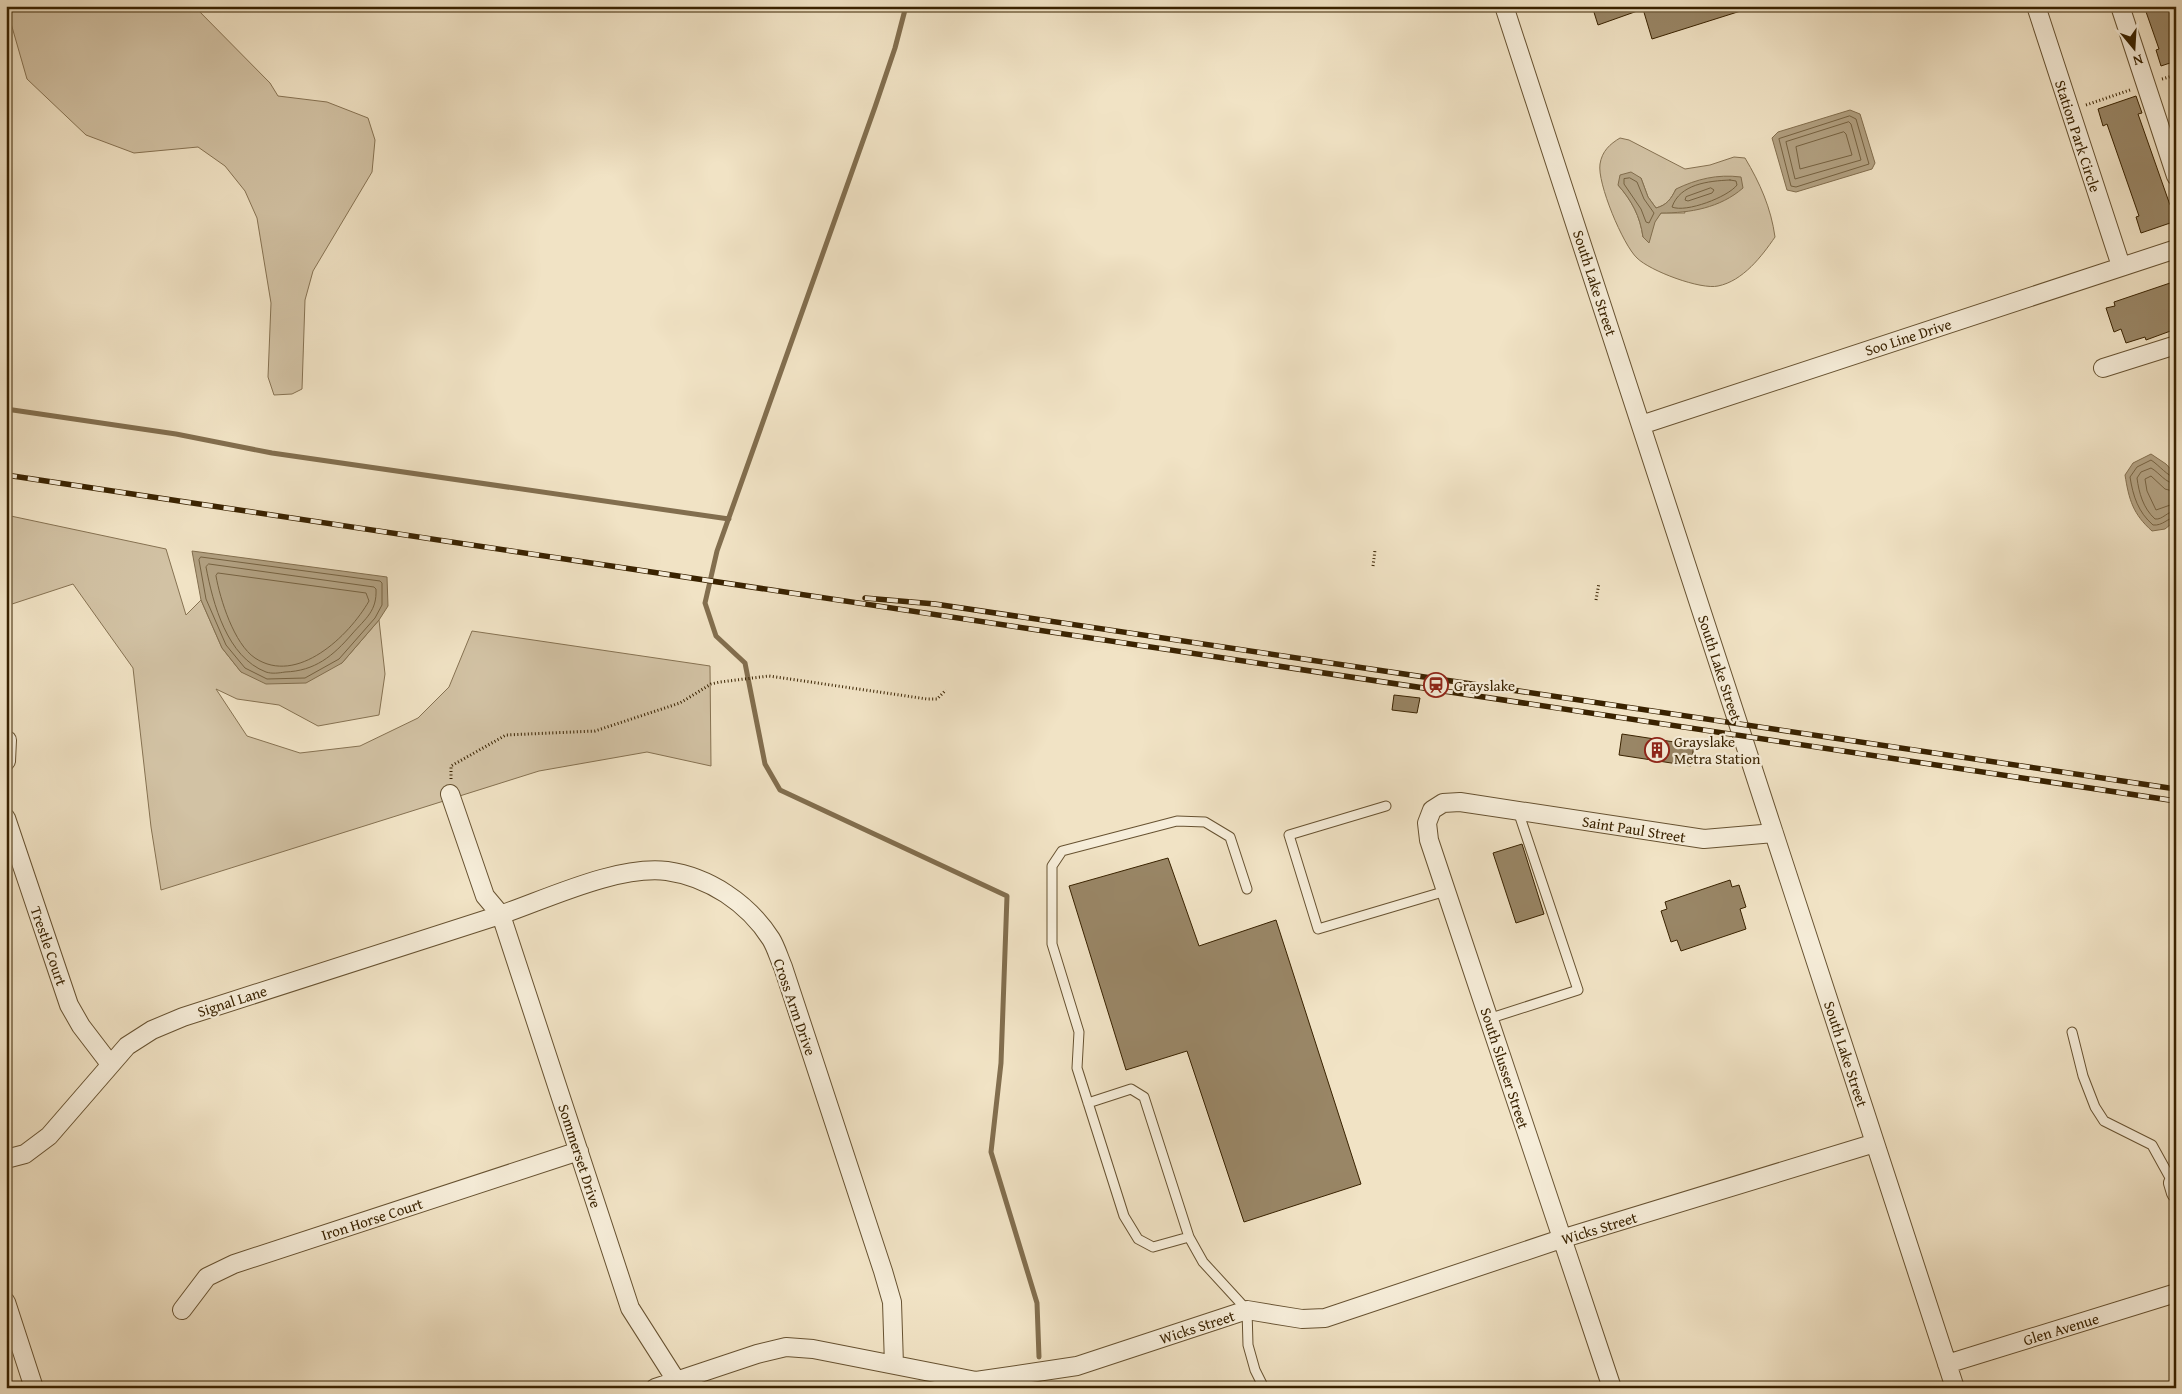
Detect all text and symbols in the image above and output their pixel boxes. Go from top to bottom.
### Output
north arrow [2110,22,2160,72]
text: N [2130,49,2146,72]
street label: Station Park Circle [2050,77,2106,195]
street label: South Lake Street [1568,227,1622,339]
street label: Soo Line Drive [1862,313,1954,361]
street label: South Lake Street [1693,612,1747,724]
station icon: Grayslake [1423,672,1449,698]
place label: Grayslake [1454,675,1515,696]
place label: Grayslake Metra Station [1674,731,1761,769]
building icon: Grayslake Metra Station [1644,737,1670,763]
street label: Saint Paul Street [1581,810,1688,848]
street label: Trestle Court [26,904,73,989]
street label: Cross Arm Drive [769,956,821,1058]
street label: Signal Lane [195,980,269,1022]
street label: South Lake Street [1819,998,1873,1110]
street label: South Slusser Street [1476,1005,1535,1132]
street label: Sommerset Drive [553,1101,607,1211]
street label: Iron Horse Court [319,1193,426,1245]
street label: Wicks Street [1559,1206,1640,1249]
street label: Wicks Street [1157,1305,1238,1349]
street label: Glen Avenue [2021,1308,2101,1350]

